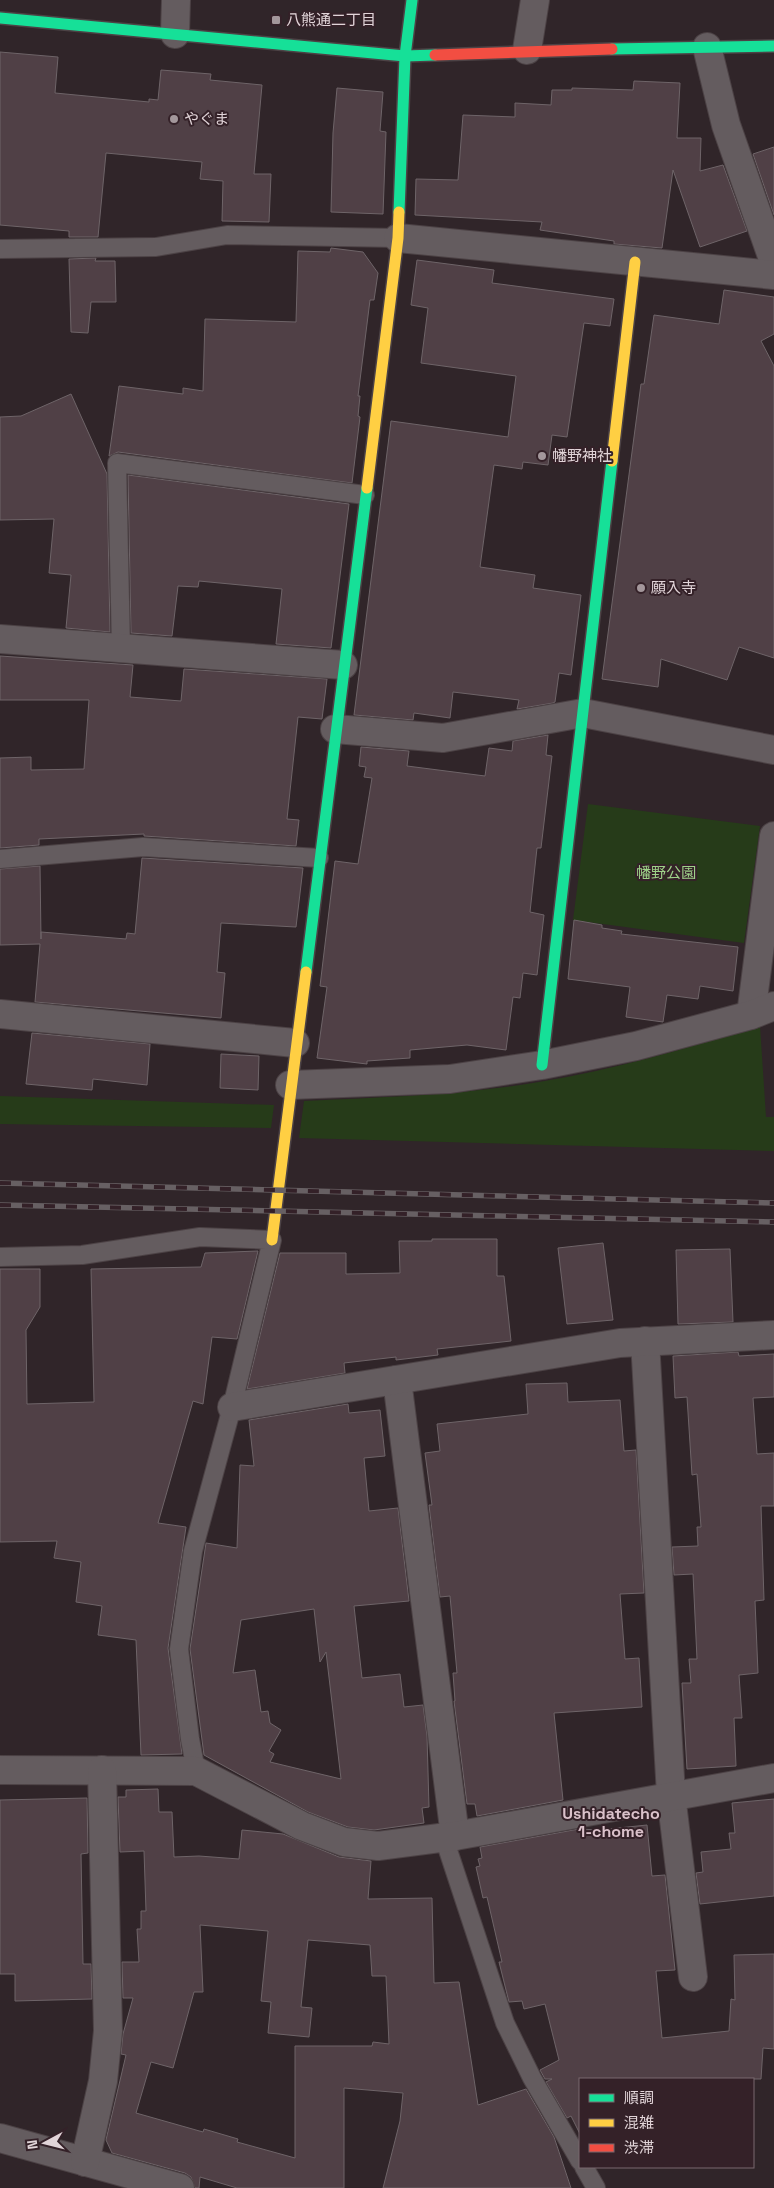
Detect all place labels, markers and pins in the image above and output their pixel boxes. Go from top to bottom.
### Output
place label: 八熊通二丁目 [286,10,376,29]
marker: 八熊通二丁目 [270,14,282,26]
place label: やぐま [184,109,229,128]
marker: やぐま [168,113,180,125]
place label: 幡野神社 [552,446,612,465]
marker: 幡野神社 [536,450,548,462]
place label: 願入寺 [651,578,696,597]
marker: 願入寺 [635,582,647,594]

